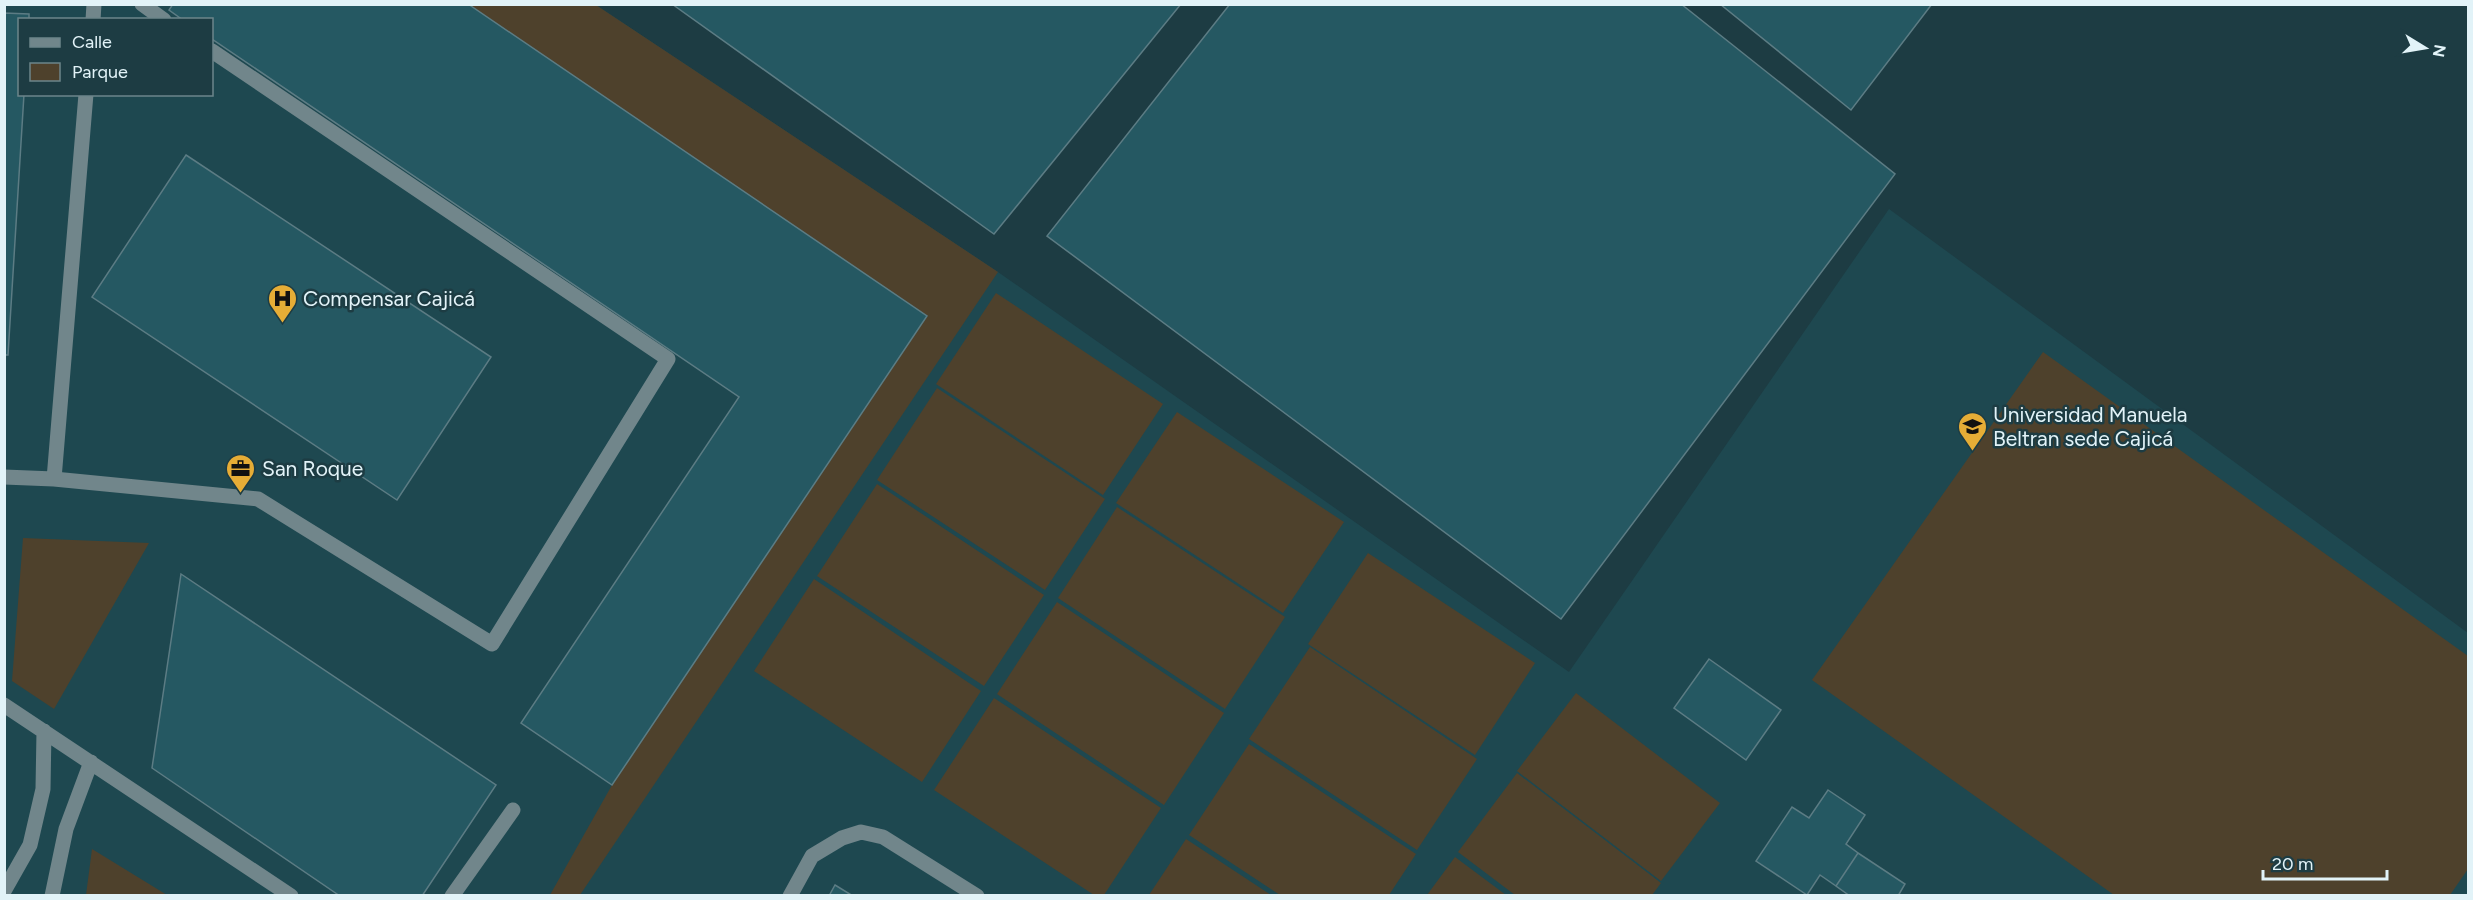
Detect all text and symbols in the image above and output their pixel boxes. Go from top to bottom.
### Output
legend [18,18,213,96]
north arrow [2395,18,2455,78]
text: Calle [72,31,112,53]
text: N [2429,43,2450,59]
text: Parque [72,61,128,83]
hospital icon: Compensar Cajicá [266,282,298,324]
place label: Compensar Cajicá [303,286,475,311]
place label: Universidad Manuela Beltran sede Cajicá [1993,402,2188,451]
school or university icon: Universidad Manuela Beltran sede Cajicá [1956,410,1988,452]
office icon: San Roque [225,452,257,494]
place label: San Roque [262,456,363,481]
scale bar [2263,843,2388,881]
text: 20 m [2272,853,2313,875]

